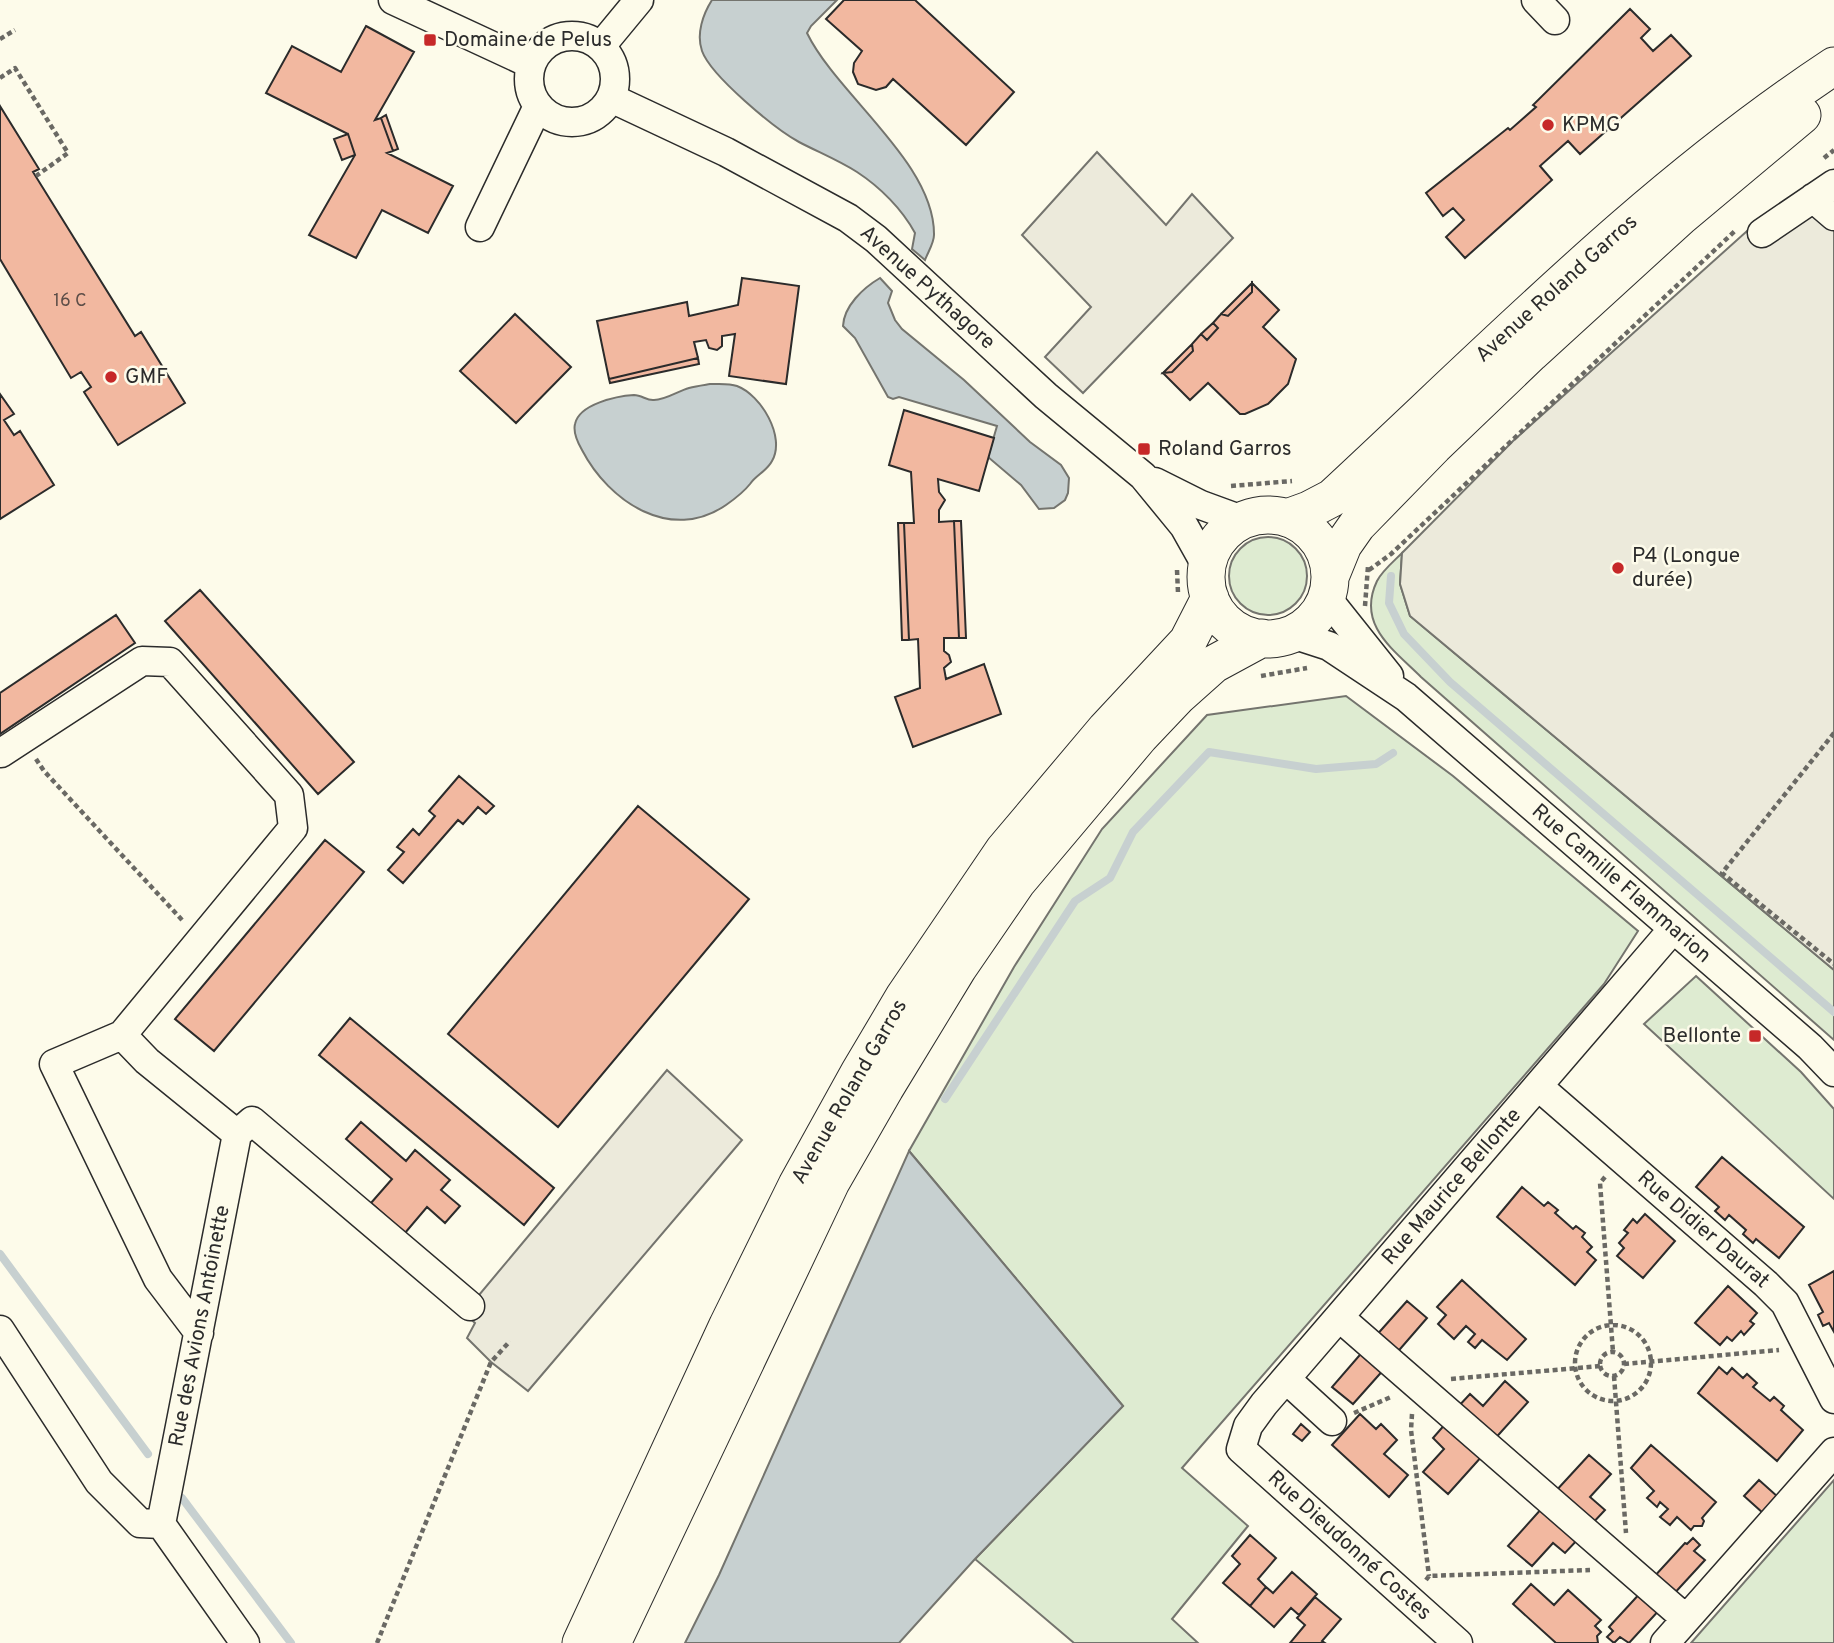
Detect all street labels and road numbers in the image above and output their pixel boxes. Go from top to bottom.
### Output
street label: Avenue Roland Garros [1470,209,1644,369]
street label: Avenue Pythagore [854,220,1000,356]
street label: Rue Camille Flammarion [1526,798,1716,970]
street label: Avenue Roland Garros [786,995,914,1189]
street label: Rue Maurice Bellonte [1376,1103,1528,1271]
street label: Rue Didier Daurat [1631,1165,1775,1295]
street label: Rue des Avions Antoinette [163,1203,237,1449]
street label: Rue Dieudonné Costes [1261,1465,1437,1627]

